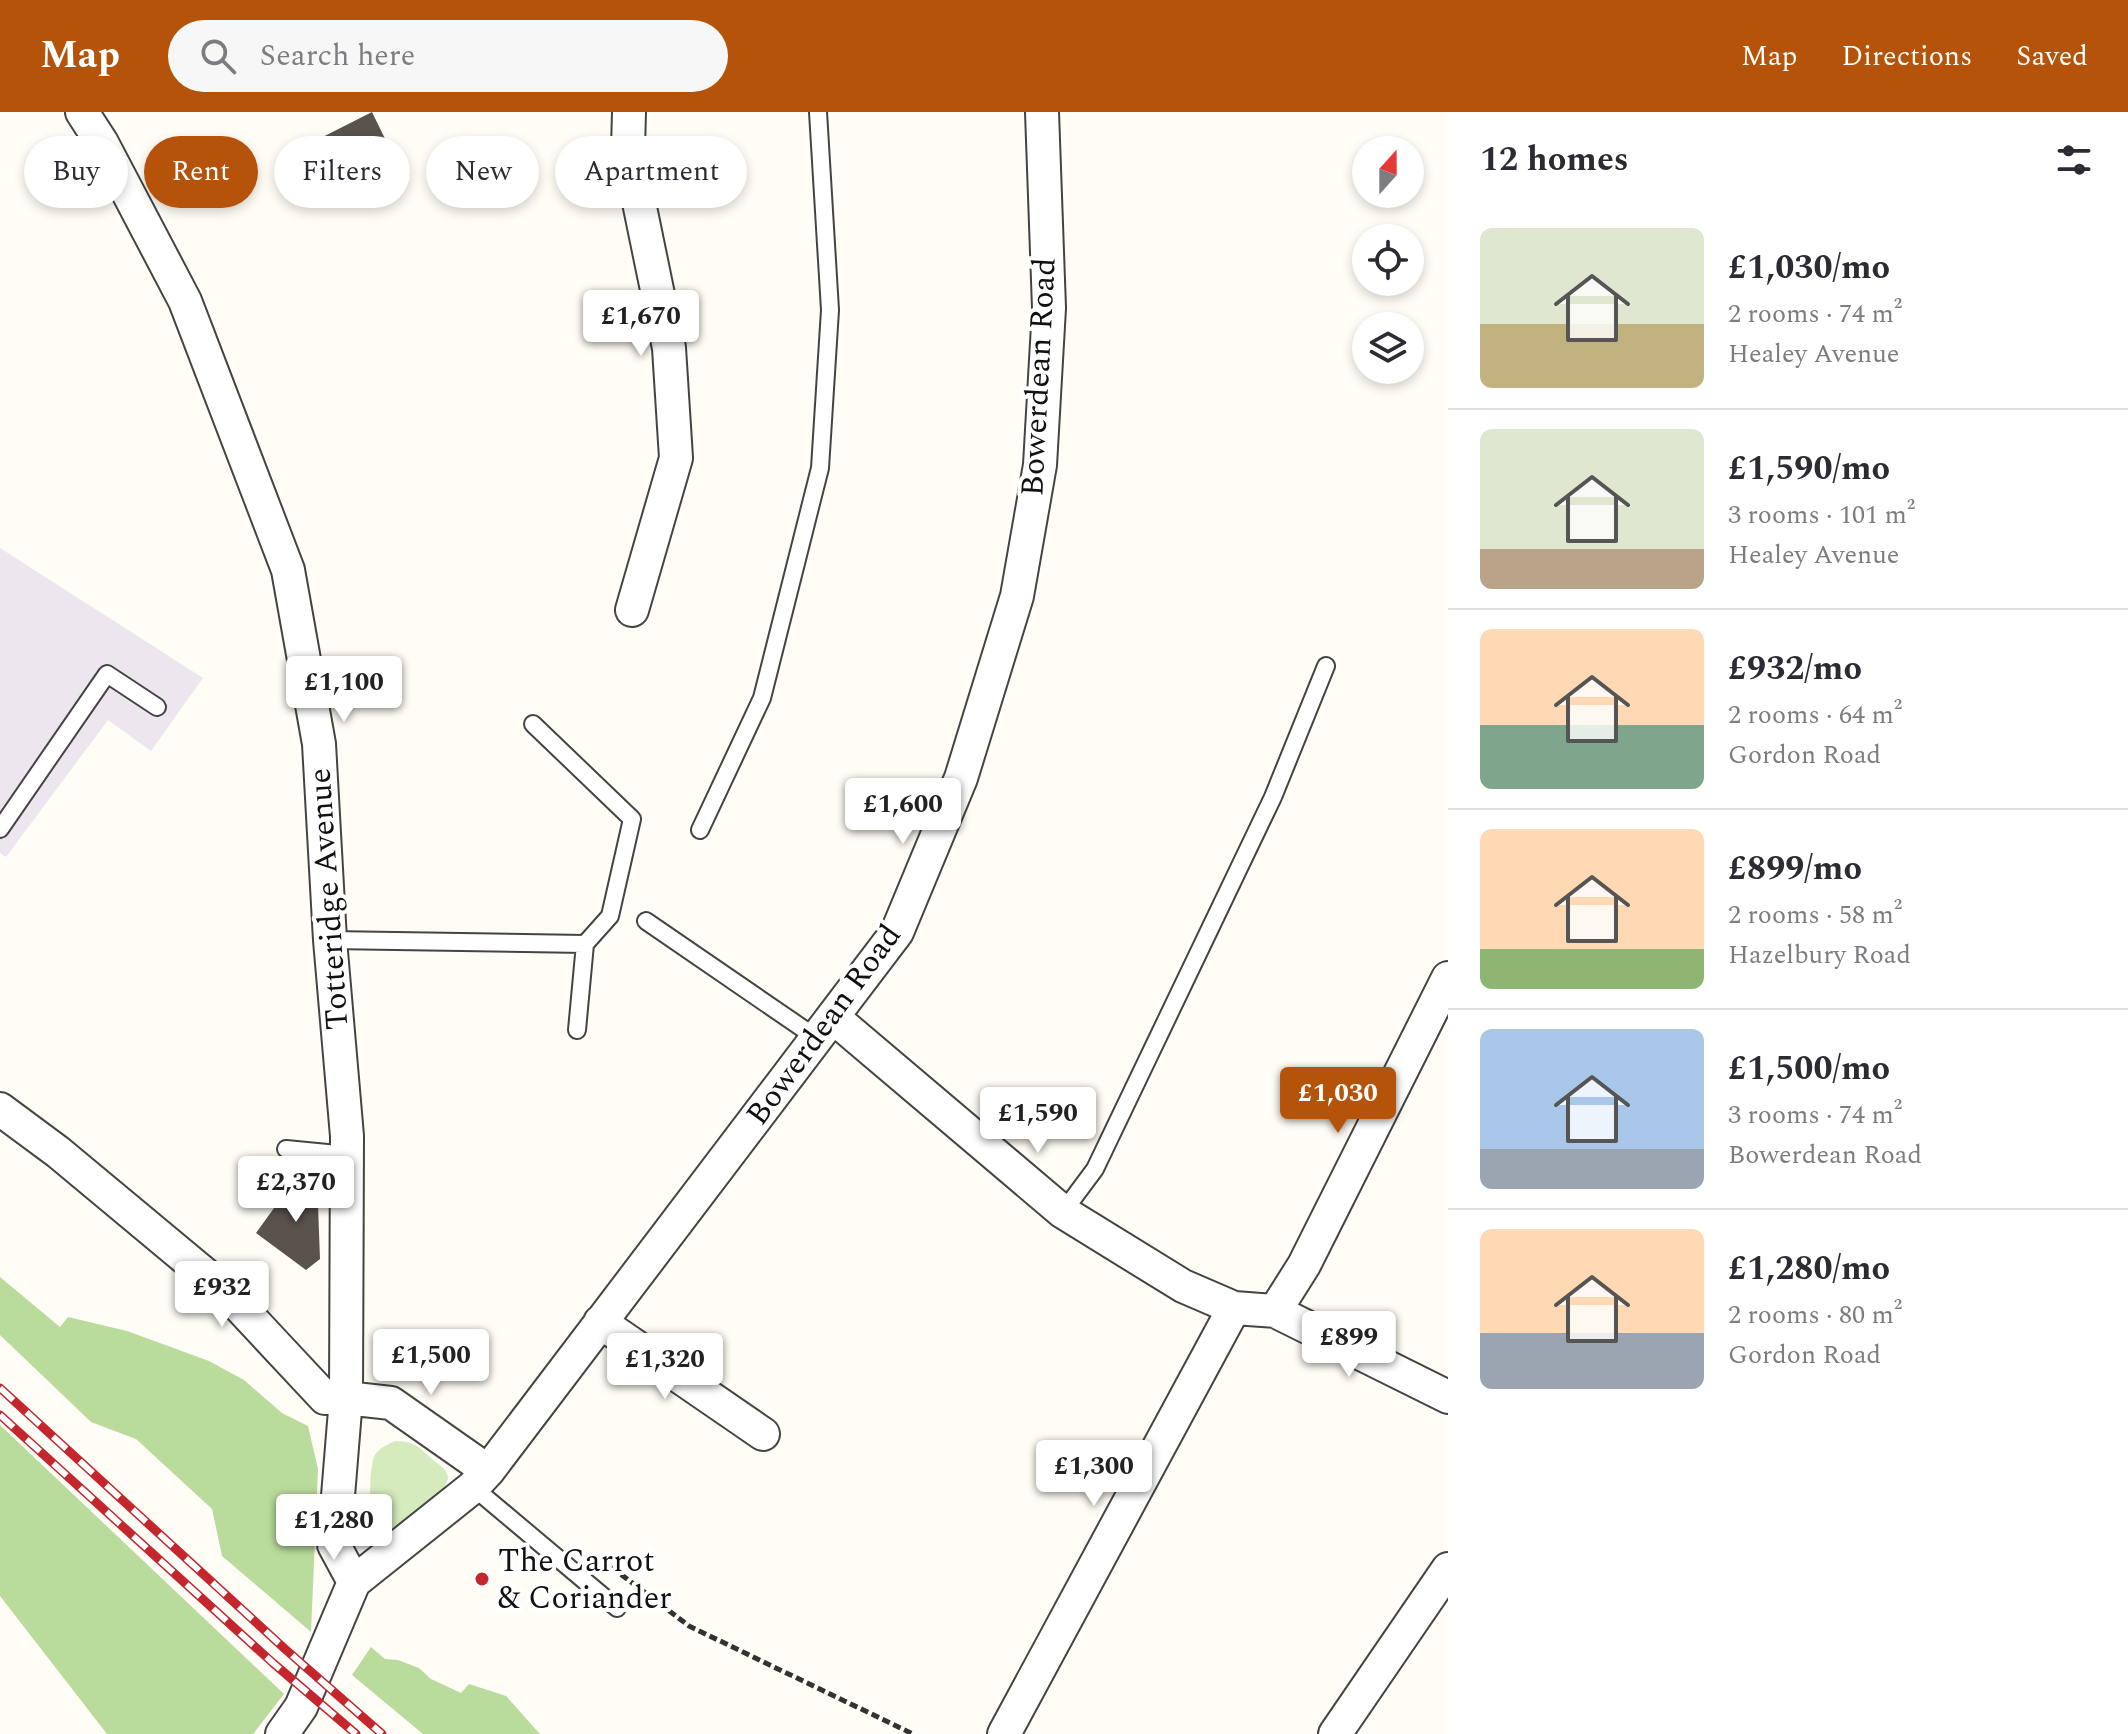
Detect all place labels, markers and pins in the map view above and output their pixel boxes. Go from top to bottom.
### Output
pin: £1,670 [576,290,706,358]
pin: £1,100 [279,656,409,724]
pin: £1,600 [838,778,968,846]
pin: £1,030 [1273,1067,1403,1135]
pin: £1,590 [973,1087,1103,1155]
pin: £2,370 [231,1156,361,1224]
pin: £932 [175,1261,269,1329]
pin: £899 [1302,1311,1396,1379]
pin: £1,500 [366,1329,496,1397]
pin: £1,320 [600,1333,730,1401]
pin: £1,300 [1029,1440,1159,1508]
pin: £1,280 [269,1494,399,1562]
place label: The Carrot & Coriander [498,1537,672,1623]
marker: The Carrot & Coriander [473,1570,491,1588]

